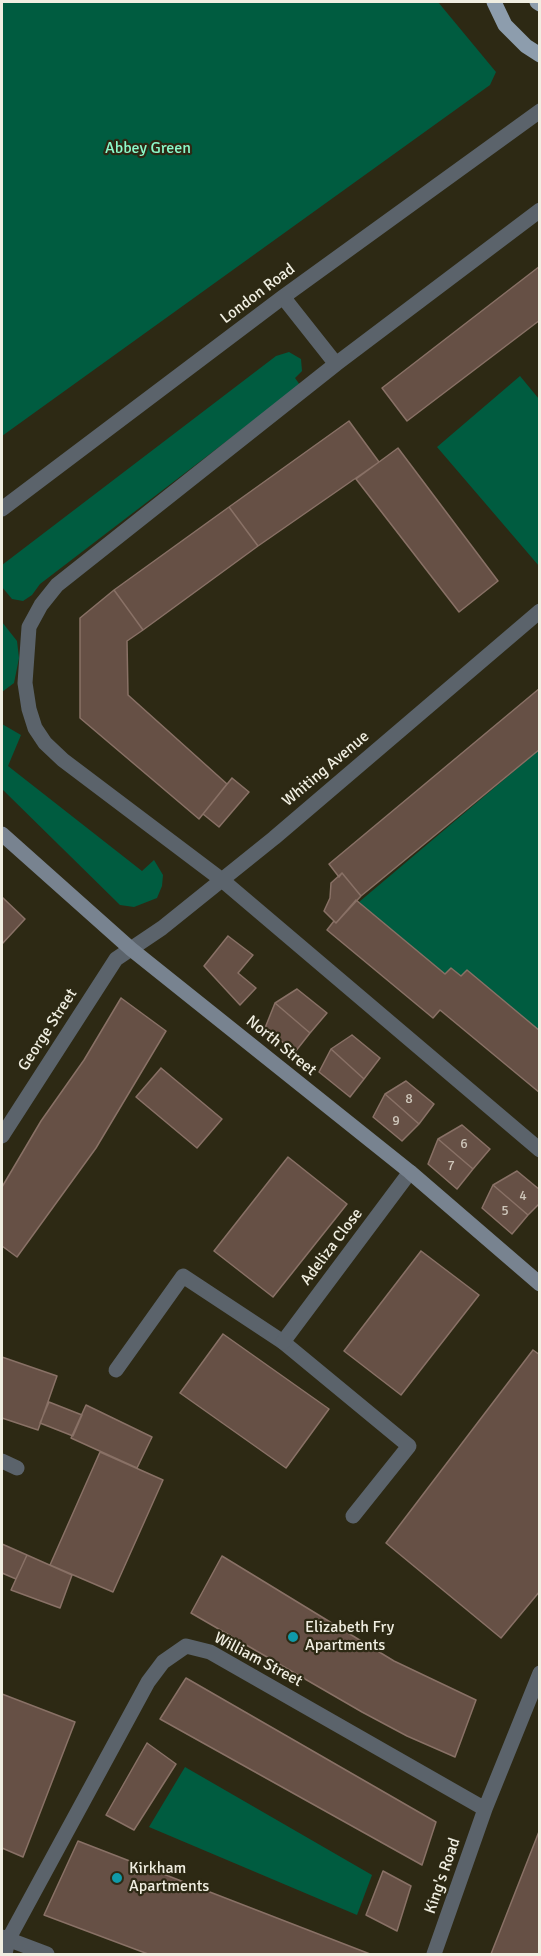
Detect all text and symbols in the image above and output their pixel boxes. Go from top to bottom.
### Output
park label: Abbey Green [105,139,191,159]
street label: London Road [217,260,299,328]
street label: Whiting Avenue [279,727,373,811]
street label: George Street [14,985,82,1075]
street label: North Street [242,1012,320,1080]
house number: 8 [405,1091,413,1107]
house number: 9 [392,1113,400,1129]
house number: 6 [460,1136,468,1152]
house number: 7 [447,1158,455,1174]
house number: 4 [519,1188,527,1204]
house number: 5 [501,1203,509,1219]
street label: Adeliza Close [297,1205,367,1289]
place label: Elizabeth Fry Apartments [305,1618,394,1656]
street label: William Street [210,1629,306,1691]
marker: Elizabeth Fry Apartments [286,1630,300,1644]
street label: King's Road [421,1835,465,1917]
place label: Kirkham Apartments [129,1859,209,1897]
marker: Kirkham Apartments [110,1871,124,1885]

